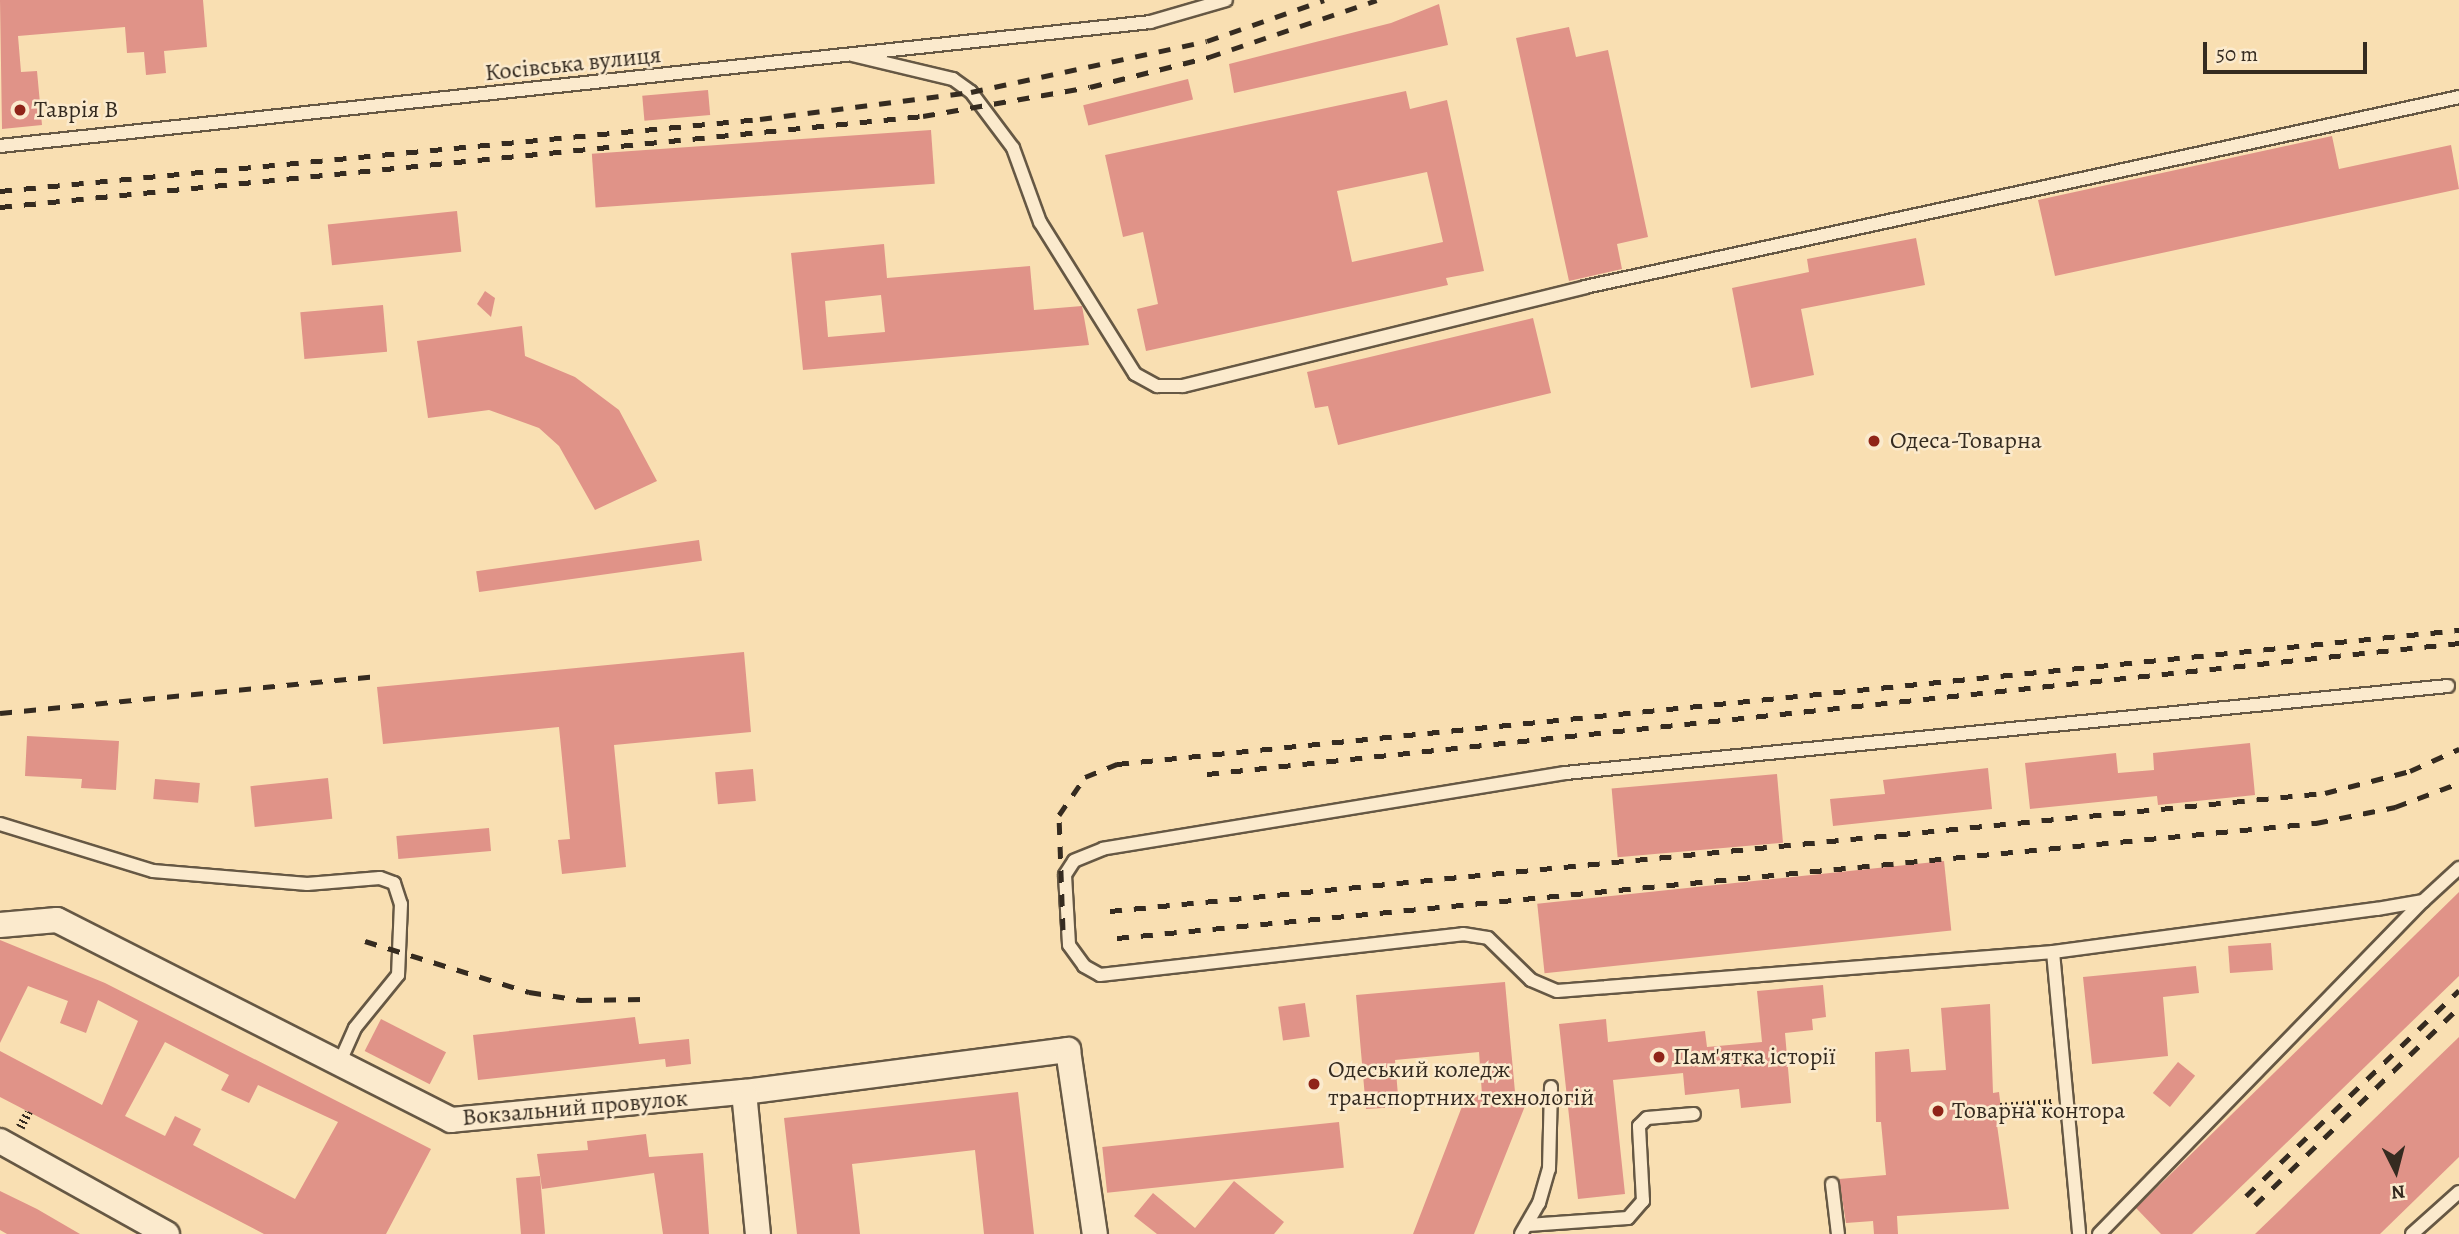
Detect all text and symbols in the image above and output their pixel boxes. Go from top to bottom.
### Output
scale bar [2207,28,2372,72]
street label: Косівська вулиця [483,40,663,88]
text: 50 m [2216,40,2258,68]
place label: Таврія В [34,96,118,124]
marker: Таврія В [12,102,28,118]
place label: Одеса-Товарна [1890,427,2042,455]
marker: Одеса-Товарна [1864,431,1884,451]
place label: Пам'ятка історії [1673,1043,1836,1071]
marker: Пам'ятка історії [1651,1049,1667,1065]
place label: Одеський коледж транспортних технологій [1328,1056,1594,1112]
marker: Одеський коледж транспортних технологій [1306,1076,1322,1092]
street label: Вокзальний провулок [461,1084,689,1132]
place label: Товарна контора [1952,1097,2125,1125]
marker: Товарна контора [1930,1103,1946,1119]
north arrow [2361,1136,2431,1206]
text: N [2390,1178,2406,1206]

